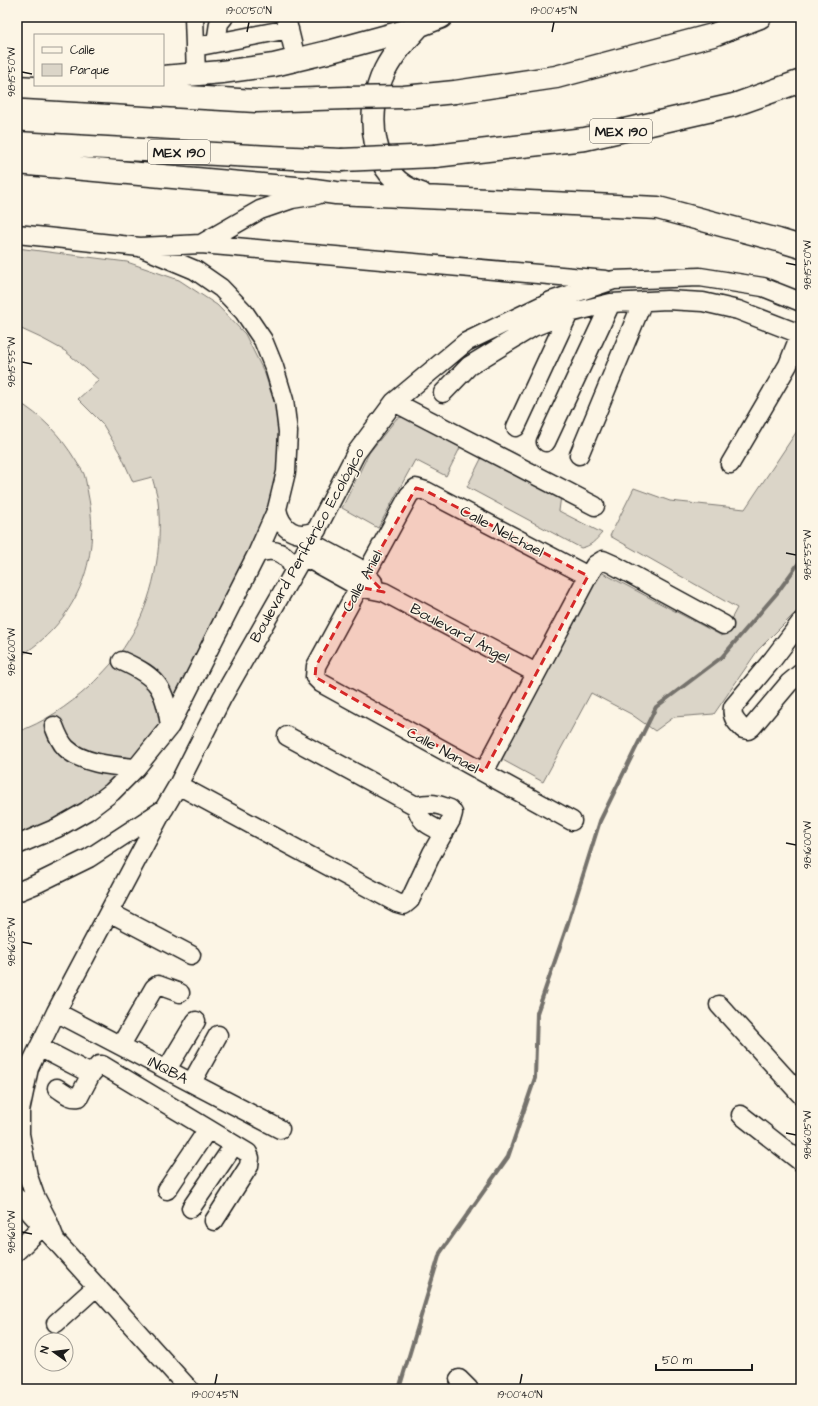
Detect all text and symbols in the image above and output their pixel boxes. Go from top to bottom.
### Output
text: 19°00'50"N [226,4,272,18]
text: 19°00'45"N [531,4,577,18]
legend [34,34,164,86]
text: Calle [70,42,95,59]
text: 98°15'50"W [5,47,19,97]
text: Parque [70,62,110,79]
road number: MEX 190 [590,119,652,143]
road number: MEX 190 [148,140,210,164]
text: 98°15'50"W [801,240,815,290]
text: 98°15'55"W [5,336,19,387]
street label: Boulevard Periférico Ecológico [245,444,371,647]
street label: Calle Nelchael [456,501,547,562]
text: 98°15'55"W [801,529,815,580]
street label: Calle Aniel [337,547,388,616]
street label: Boulevard Ángel [406,598,513,669]
text: 98°16'00"W [5,627,19,676]
street label: Calle Nanael [403,722,483,779]
text: 98°16'00"W [801,820,815,869]
text: 98°16'05"W [5,917,19,966]
street label: INQBA [144,1051,192,1090]
text: 98°16'05"W [801,1110,815,1159]
text: 98°16'10"W [5,1210,19,1253]
north arrow [34,1332,74,1372]
text: N [37,1344,53,1355]
scale bar [656,1346,752,1372]
text: 50 m [662,1352,693,1369]
text: 19°00'45"N [192,1388,238,1402]
text: 19°00'40"N [497,1388,543,1402]

